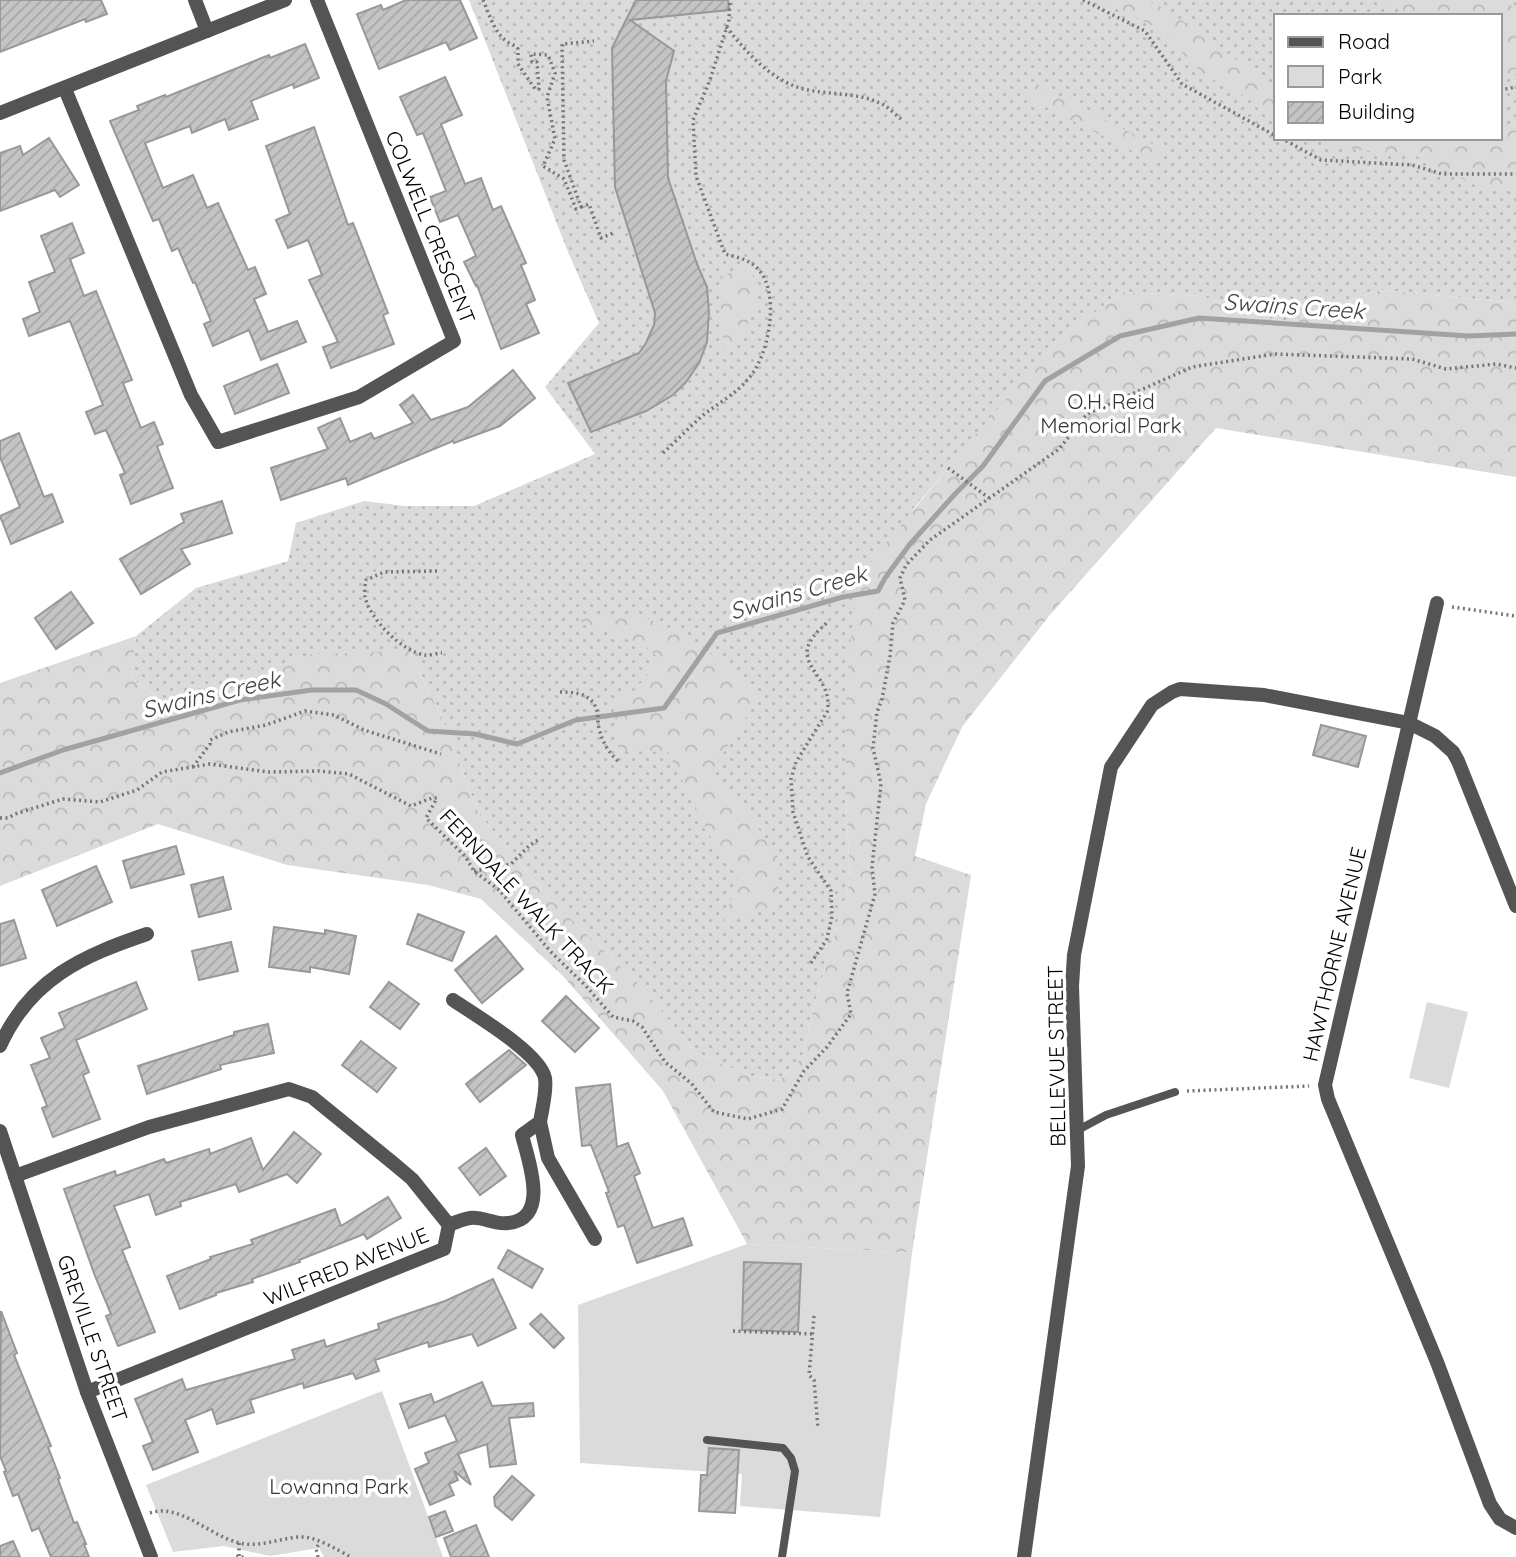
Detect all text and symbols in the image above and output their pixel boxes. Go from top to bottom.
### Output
legend [1274,14,1502,140]
text: Road [1338,28,1390,54]
text: Park [1338,63,1382,89]
text: Building [1338,98,1415,124]
street label: COLWELL CRESCENT [380,127,482,327]
water label: Swains Creek [1223,287,1367,326]
park label: O.H. Reid Memorial Park [1040,388,1182,438]
water label: Swains Creek [726,558,871,625]
water label: Swains Creek [139,664,285,724]
street label: FERNDALE WALK TRACK [435,803,619,999]
street label: HAWTHORNE AVENUE [1297,844,1371,1064]
street label: BELLEVUE STREET [1041,965,1071,1147]
street label: WILFRED AVENUE [260,1221,432,1311]
street label: GREVILLE STREET [52,1251,134,1425]
park label: Lowanna Park [269,1473,409,1499]

